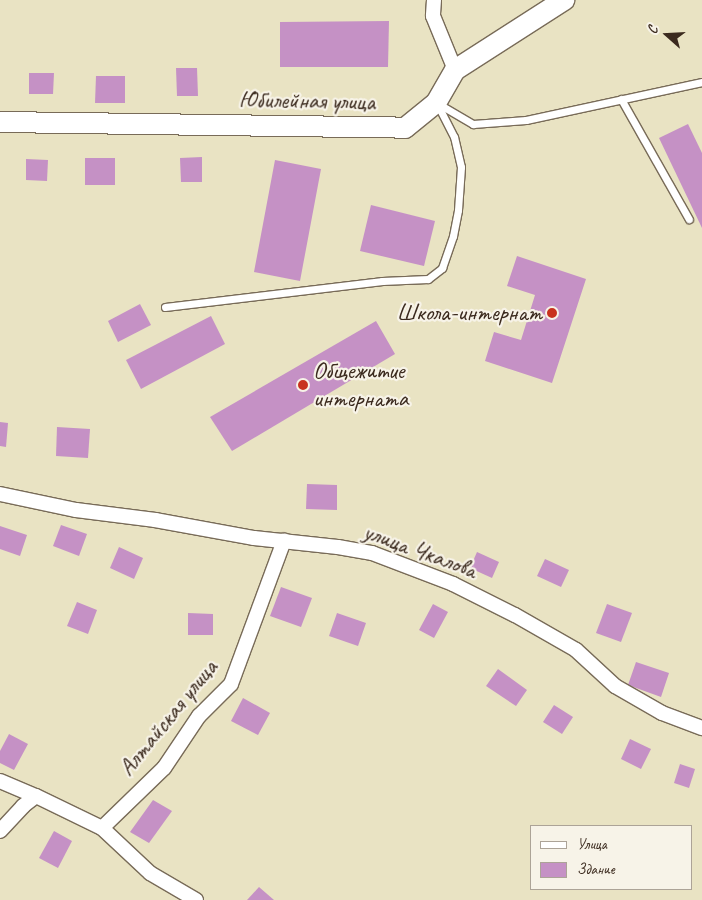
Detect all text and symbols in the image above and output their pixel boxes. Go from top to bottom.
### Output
north arrow [642,10,692,60]
text: С [643,24,662,36]
street label: Юбилейная улица [237,85,377,117]
place label: Школа-интернат [396,299,542,327]
marker: Школа-интернат [546,307,558,319]
place label: Общежитие интерната [313,357,408,413]
marker: Общежитие интерната [297,379,309,391]
street label: улица Чкалова [360,517,480,585]
street label: Алтайская улица [112,653,224,783]
legend [530,825,692,890]
text: Улица [577,835,607,854]
text: Здание [577,860,615,879]

